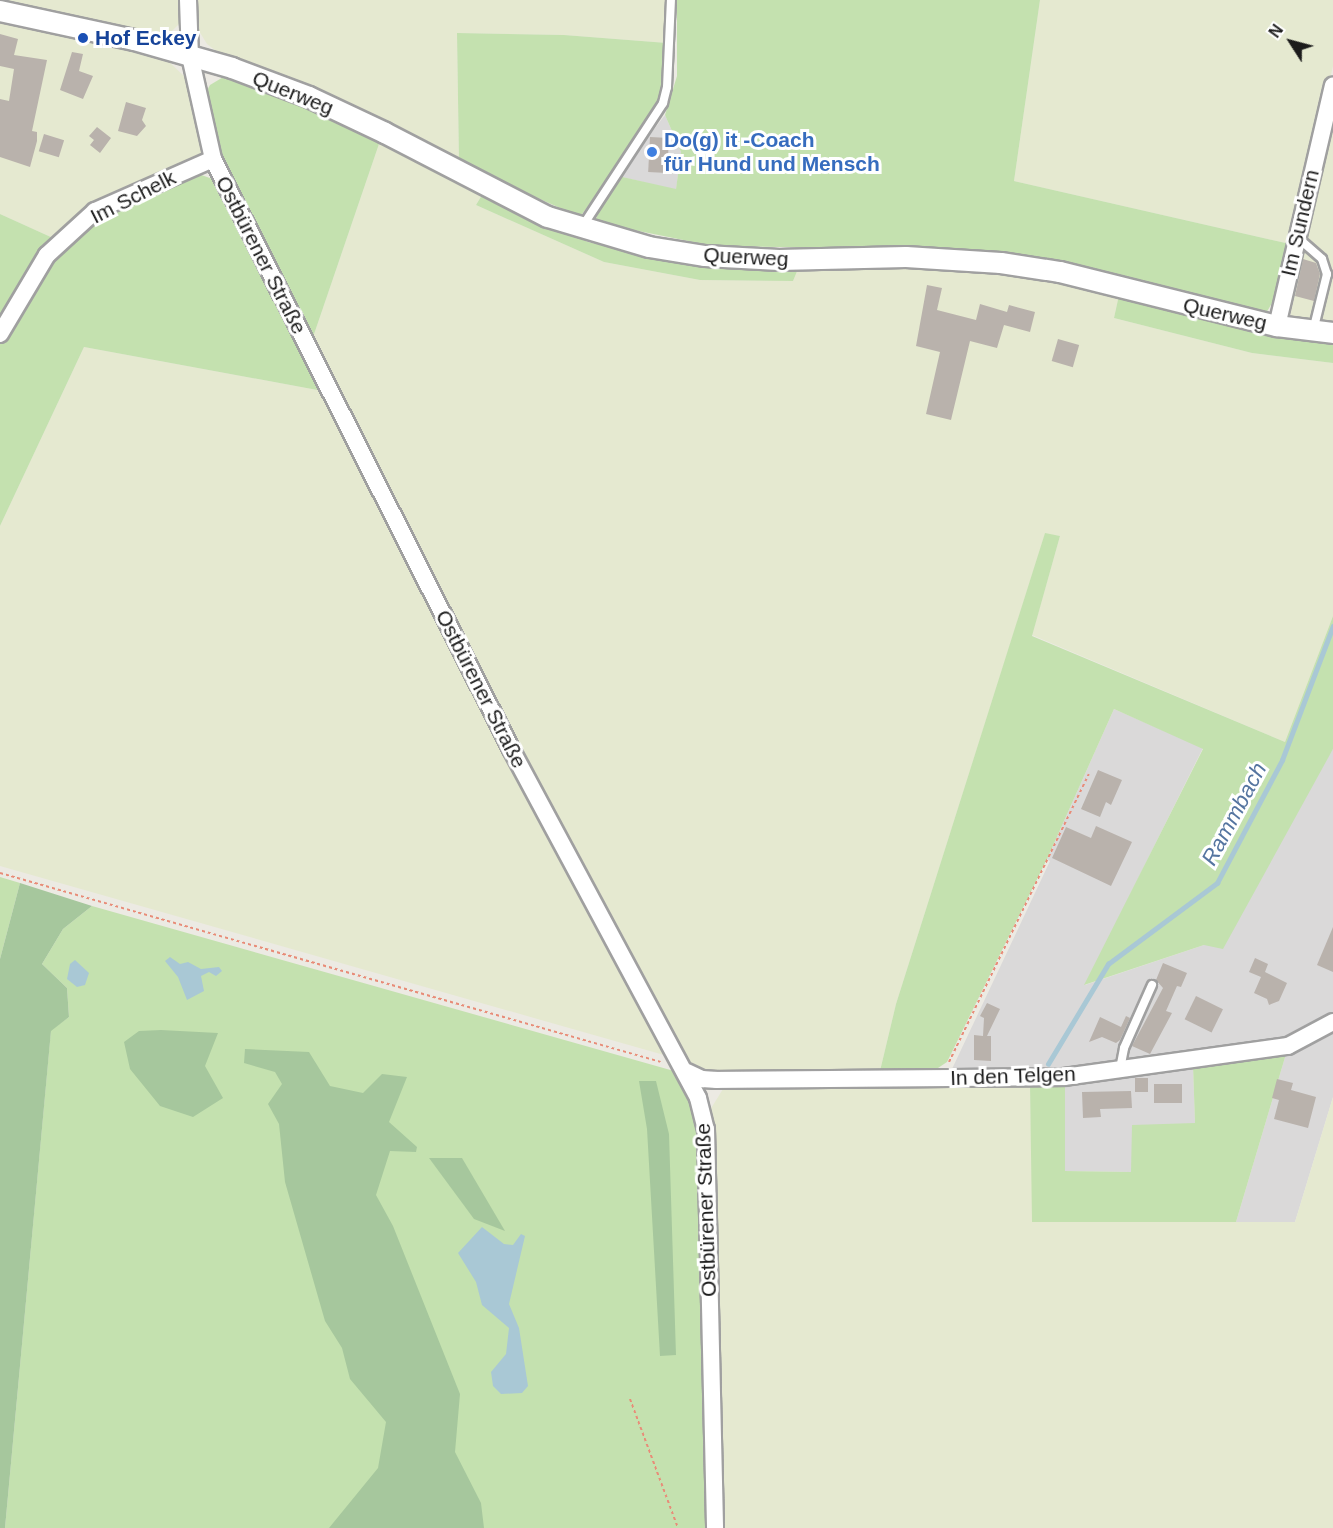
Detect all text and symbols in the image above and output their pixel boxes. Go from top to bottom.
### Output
north arrow [1261,12,1321,72]
text: N [1266,21,1286,41]
place label: Hof Eckey [95,25,197,51]
marker: Hof Eckey [76,31,90,45]
street label: Querweg [249,65,337,121]
place label: Do(g) it -Coach für Hund und Mensch [664,127,880,177]
marker: Do(g) it -Coach für Hund und Mensch [645,145,659,159]
street label: Im Schelk [86,165,180,229]
street label: Im Sundern [1276,167,1324,279]
street label: Ostbürener Straße [210,172,312,338]
street label: Querweg [703,242,789,272]
street label: Querweg [1181,292,1269,336]
street label: Ostbürener Straße [430,606,532,772]
water label: Rammbach [1196,758,1272,870]
street label: In den Telgen [950,1061,1076,1091]
street label: Ostbürener Straße [690,1123,722,1297]

